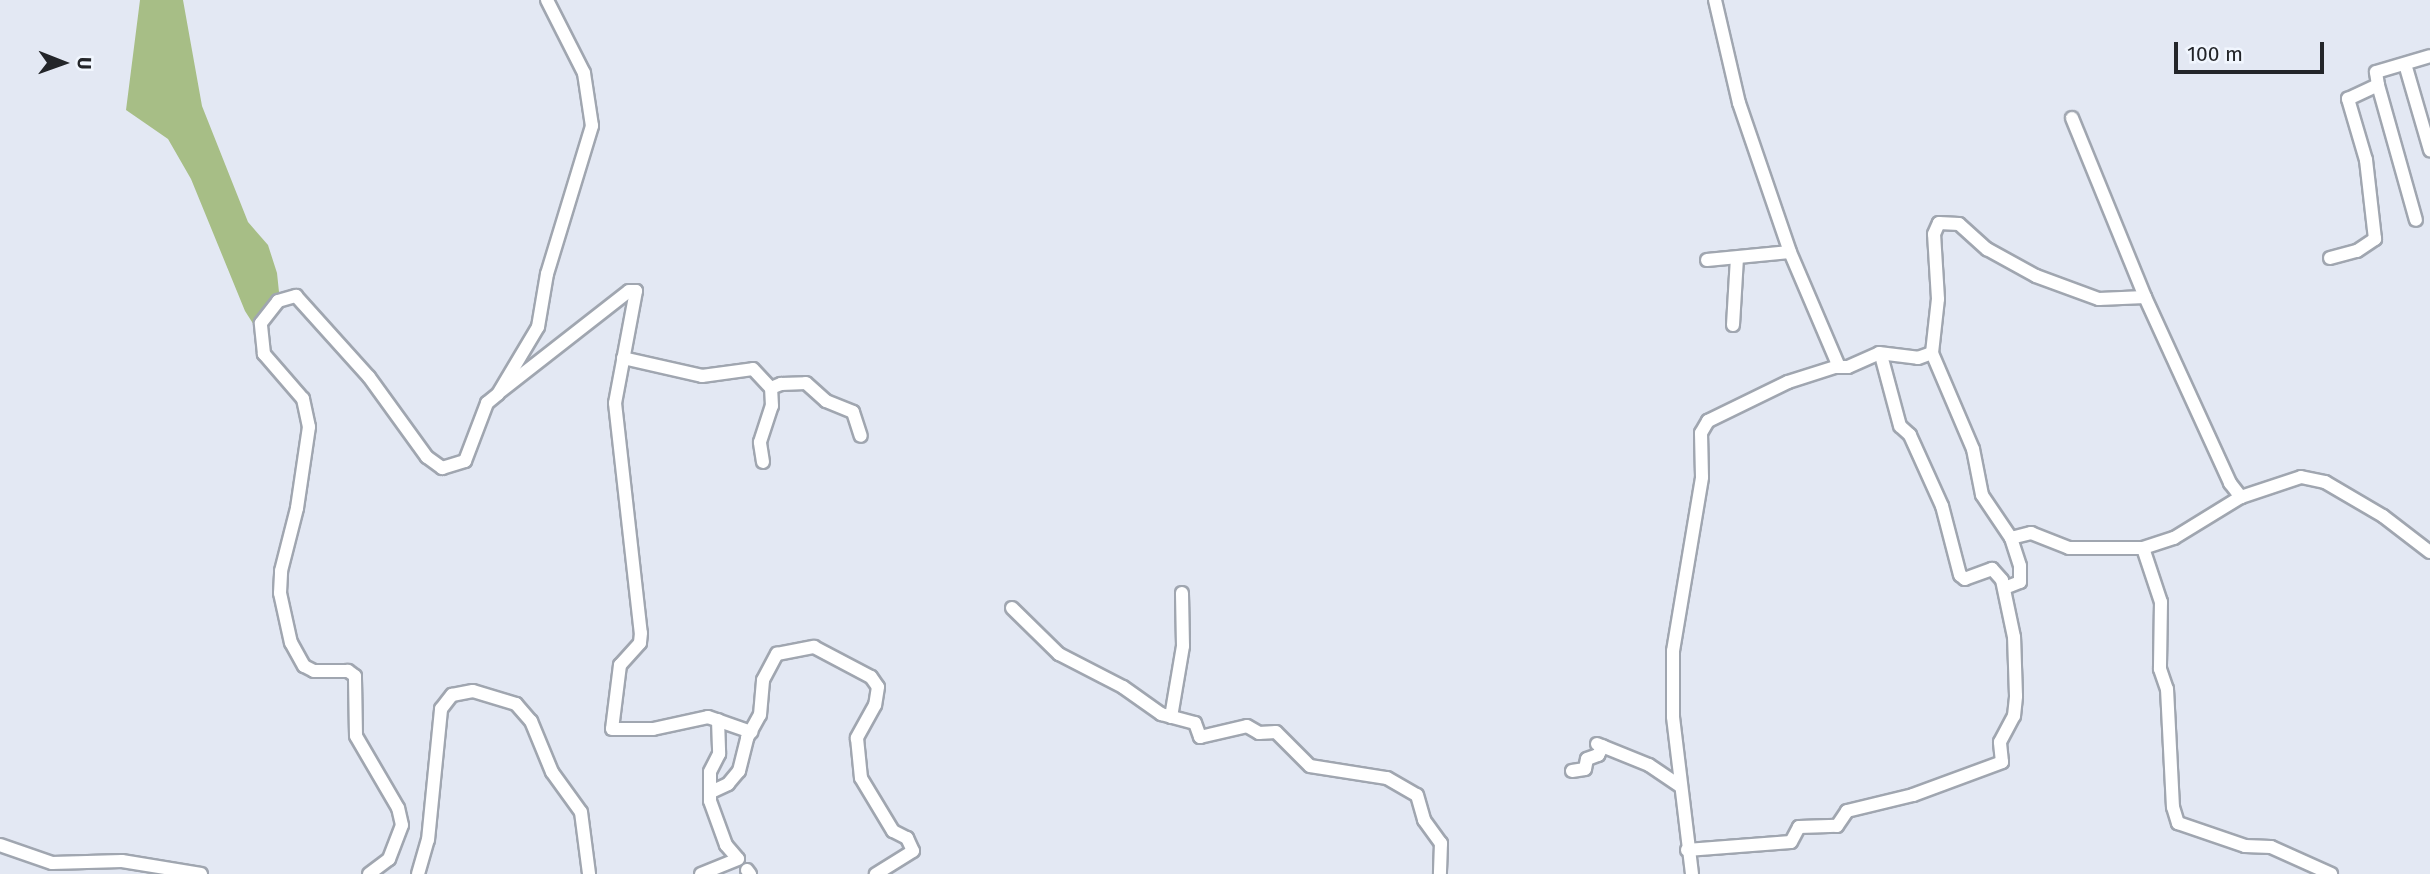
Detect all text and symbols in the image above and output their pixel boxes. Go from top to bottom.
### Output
north arrow [28,28,98,98]
scale bar [2178,28,2328,72]
text: 100 m [2187,41,2243,67]
text: U [73,57,96,70]

